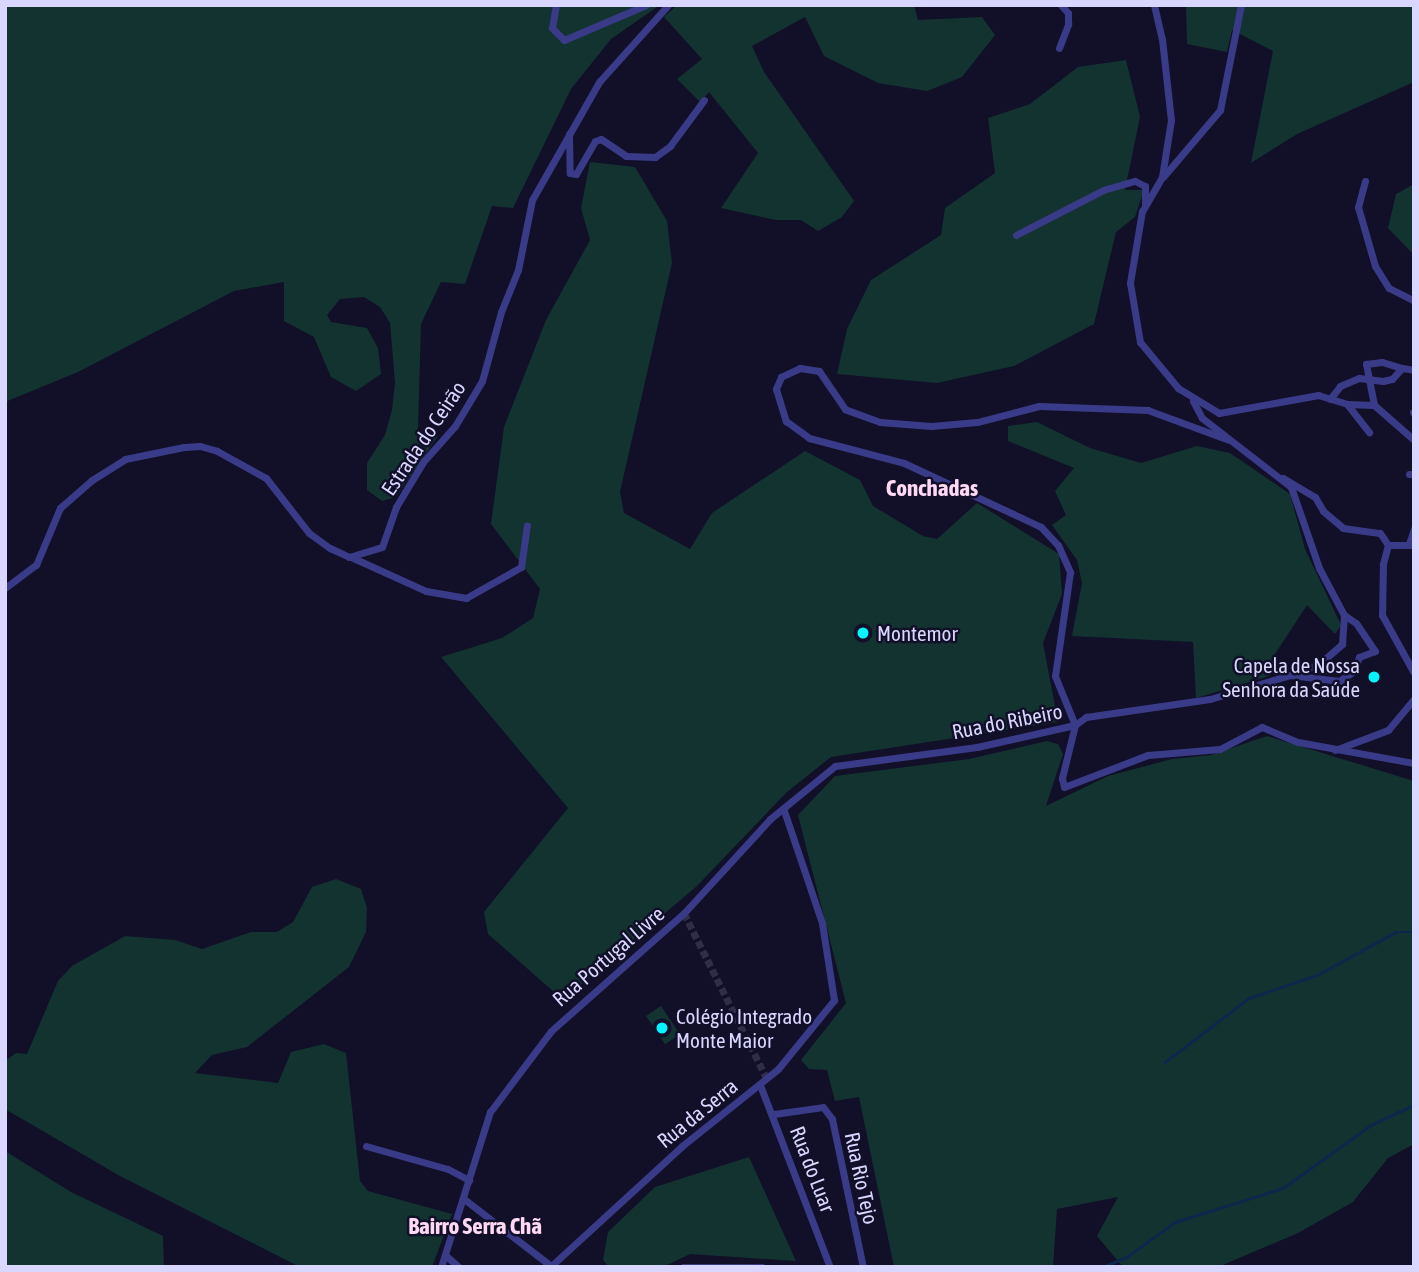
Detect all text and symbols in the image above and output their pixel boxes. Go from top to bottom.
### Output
street label: Estrada do Ceirão [376,376,470,500]
district label: Conchadas [886,474,978,502]
place label: Montemor [877,620,958,646]
marker: Montemor [855,625,871,641]
place label: Capela de Nossa Senhora da Saúde [1222,652,1360,702]
marker: Capela de Nossa Senhora da Saúde [1366,669,1382,685]
street label: Rua do Ribeiro [950,698,1064,744]
street label: Rua Portugal Livre [547,901,669,1011]
place label: Colégio Integrado Monte Maior [676,1003,812,1053]
marker: Colégio Integrado Monte Maior [654,1020,670,1036]
street label: Rua da Serra [652,1073,742,1153]
street label: Rua do Luar [785,1122,841,1216]
street label: Rua Rio Tejo [840,1130,884,1226]
district label: Bairro Serra Chã [408,1212,542,1240]

